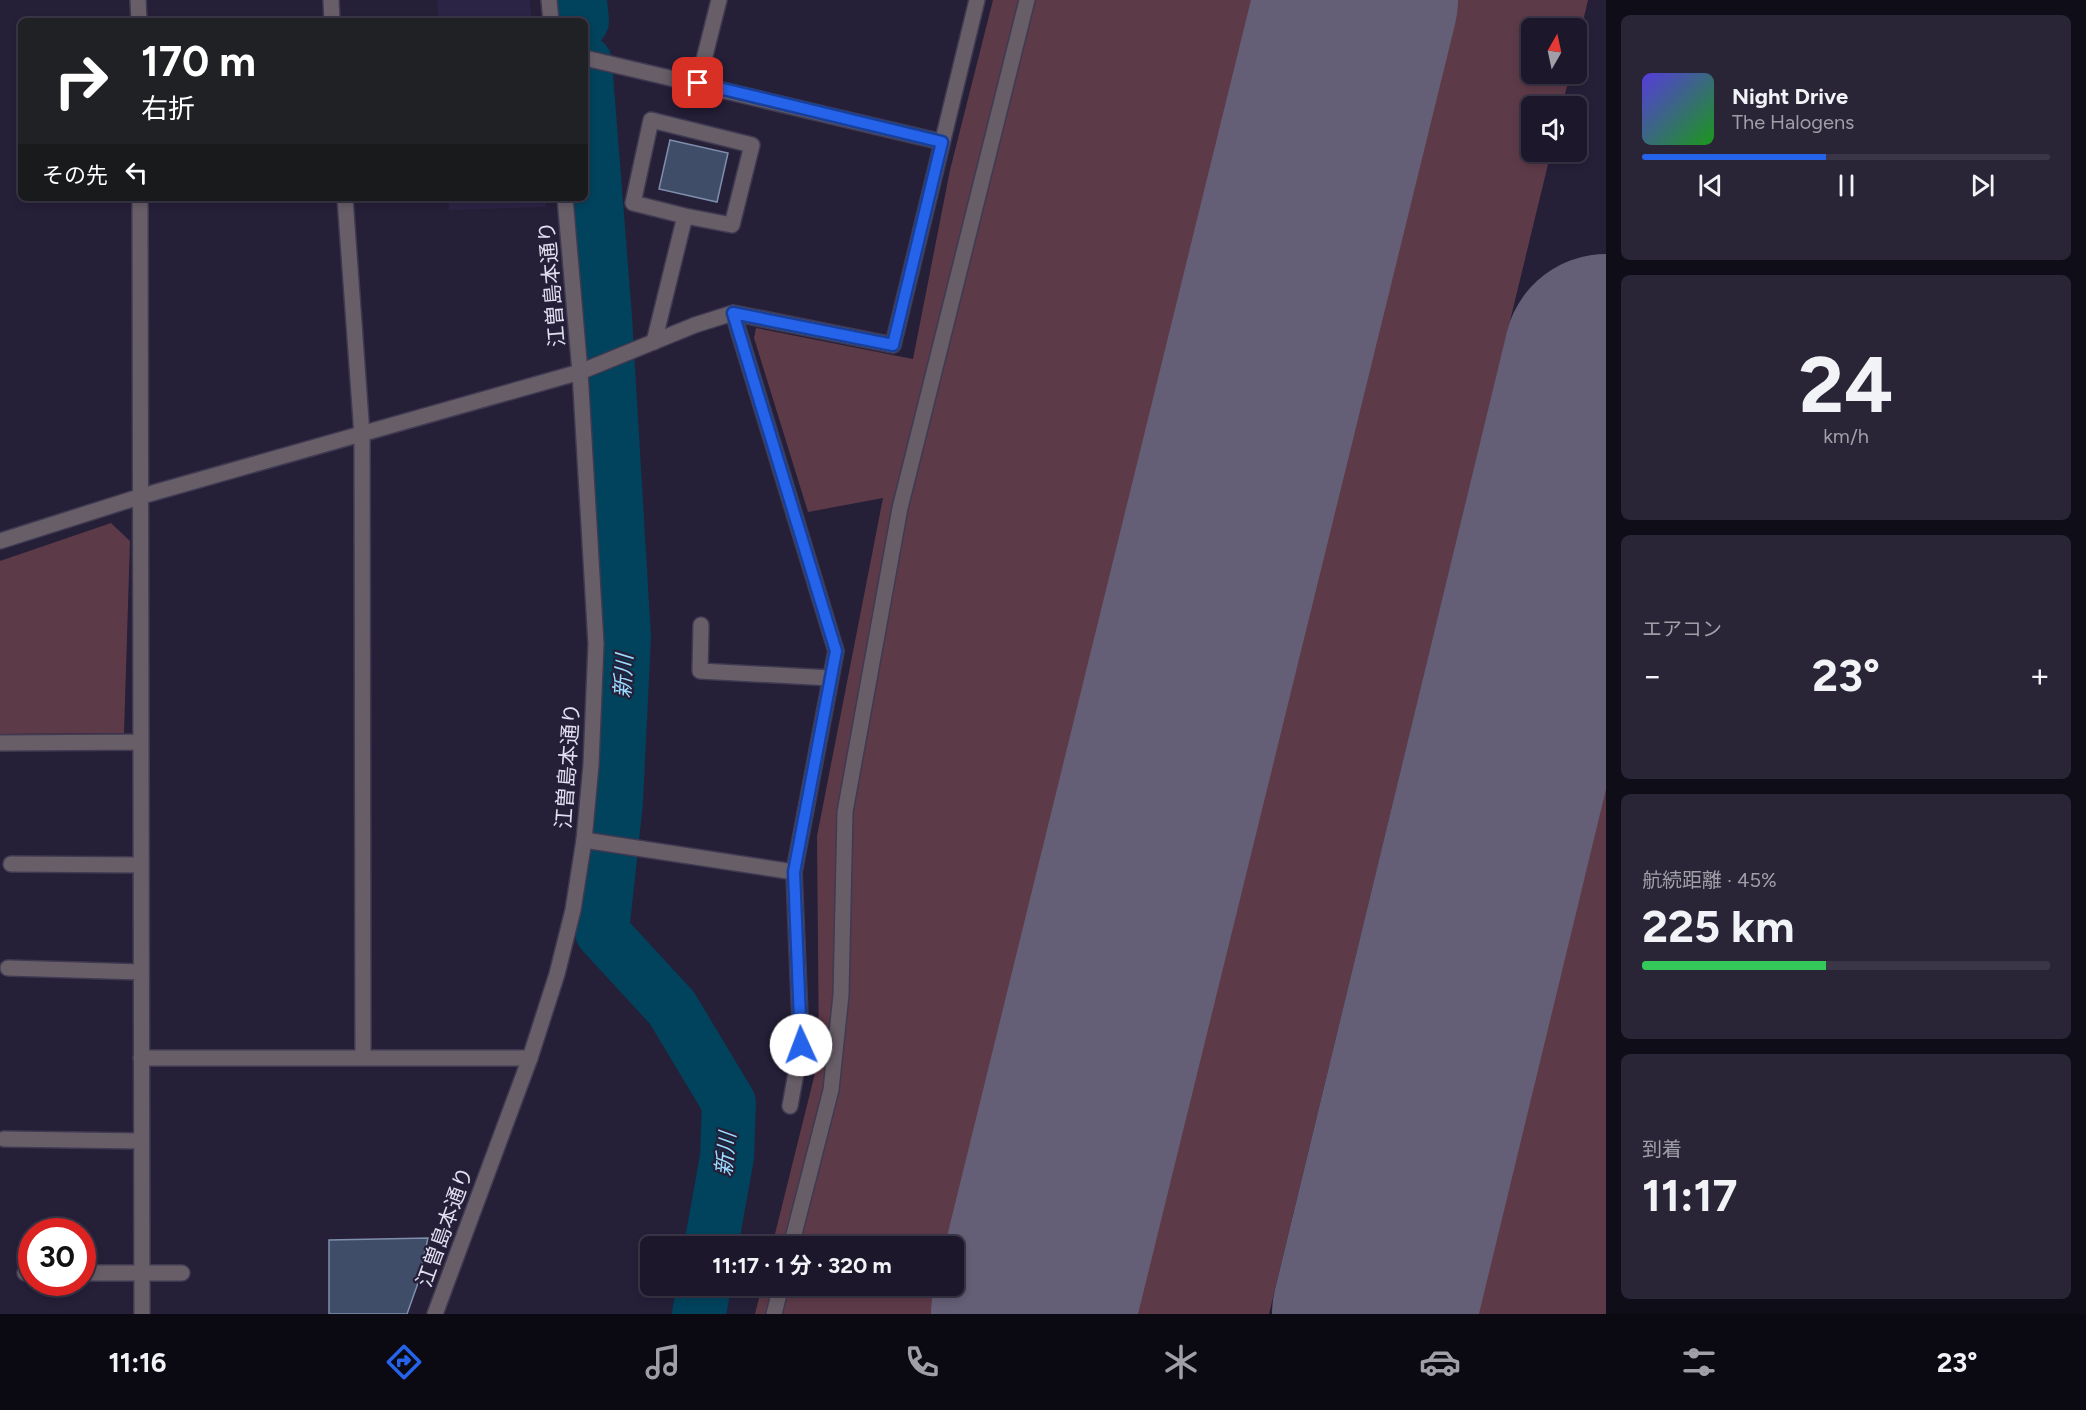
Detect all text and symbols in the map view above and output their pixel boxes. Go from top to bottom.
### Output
north arrow [1521,18,1587,84]
map controls [1521,18,1587,162]
text: 170 m [141,36,256,87]
icon: right [42,42,120,120]
pin [672,57,723,108]
icon: arrive [681,66,714,99]
text: Night Drive [1732,83,1848,110]
text: 右折 [141,92,195,125]
button: sound [1521,96,1587,162]
text: The Halogens [1732,110,1854,134]
icon: left [120,156,153,189]
text: その先 [42,162,108,189]
icon: previous [1694,169,1727,202]
icon: pause [1830,169,1863,202]
icon: next [1966,169,1999,202]
street label: 江曽島本通り [534,220,569,348]
text: 24 [1799,338,1893,432]
text: km/h [1823,424,1869,448]
text: エアコン [1642,617,1722,641]
text: 23° [1812,648,1880,702]
water label: 新川 [609,651,638,699]
text: − [1642,656,1663,695]
text: + [2029,656,2050,695]
street label: 江曽島本通り [551,702,584,830]
text: 航続距離 · 45% [1642,868,1777,892]
text: 225 km [1642,899,1794,953]
position arrow [769,1013,833,1077]
water label: 新川 [710,1129,741,1177]
text: 到着 [1642,1137,1682,1161]
street label: 江曽島本通り [411,1163,478,1290]
text: 11:17 [1642,1168,1738,1222]
speed limit sign: 30 [18,1218,96,1296]
text: 11:17 · 1 分 · 320 m [712,1252,892,1279]
icon: directions [383,1341,425,1383]
icon: music [642,1341,684,1383]
icon: phone [901,1341,943,1383]
icon: climate [1160,1341,1202,1383]
icon: car [1419,1341,1461,1383]
icon: filters [1678,1341,1720,1383]
text: 11:16 [108,1346,166,1379]
text: 23° [1937,1346,1978,1379]

